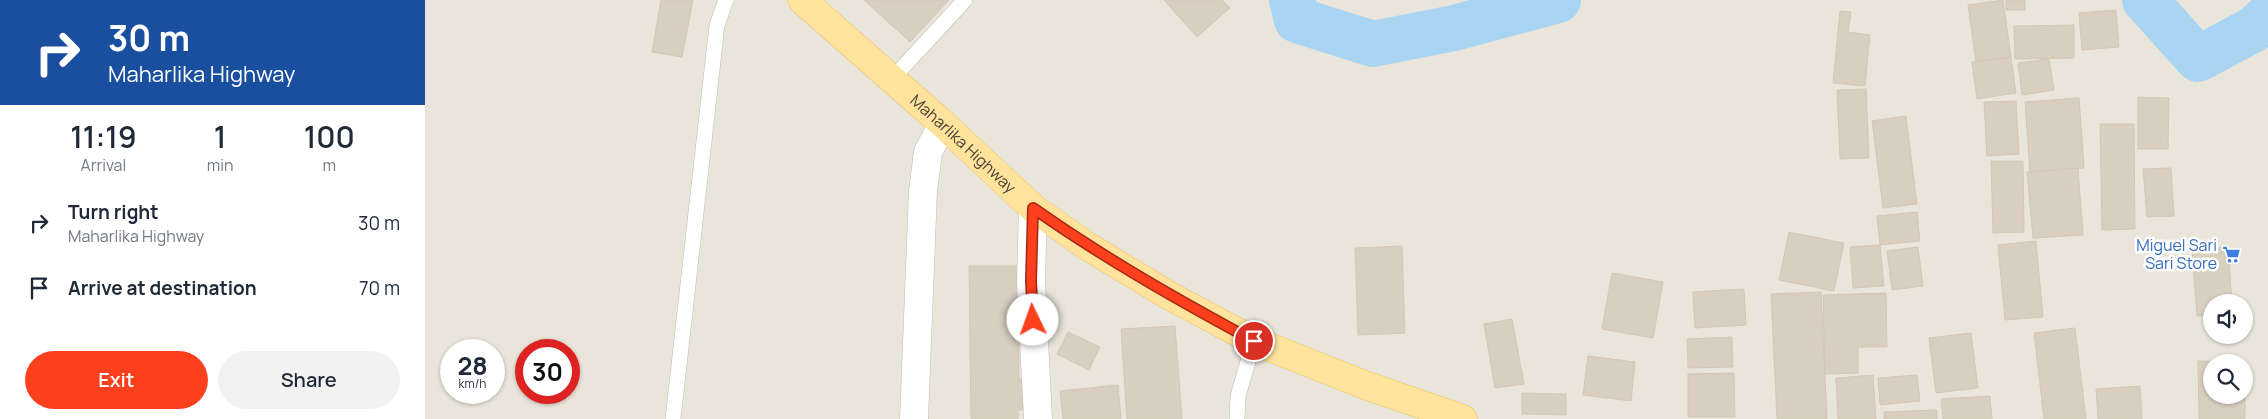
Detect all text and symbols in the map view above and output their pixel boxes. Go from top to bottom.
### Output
text: 30 m [108,14,190,62]
icon: right [25,20,90,85]
text: Maharlika Highway [108,59,295,89]
street label: Maharlika Highway [906,89,1021,198]
text: 11:19 [70,116,137,157]
text: 1 [214,116,226,157]
text: 100 [304,116,355,157]
text: Arrival [81,154,126,176]
text: min [207,154,234,176]
text: m [322,154,336,176]
text: Turn right [68,199,158,225]
icon: right [25,209,53,237]
text: 30 m [358,210,400,236]
text: Maharlika Highway [68,225,204,247]
place label: Miguel Sari Sari Store [2136,234,2217,274]
supermarket icon: Miguel Sari Sari Store [2221,244,2241,264]
icon: arrive [25,274,53,302]
text: Arrive at destination [68,275,257,301]
text: 70 m [359,275,400,301]
position arrow [1006,293,1058,345]
map controls [2203,294,2253,404]
button: sound [2203,294,2253,344]
pin [1233,320,1275,362]
icon: arrive [1240,327,1268,355]
speed limit sign: 30 [515,339,580,404]
text: 28 [457,348,488,383]
button: Exit [25,351,208,409]
button: Share [218,351,400,409]
button: search [2203,354,2253,404]
text: km/h [459,375,486,392]

